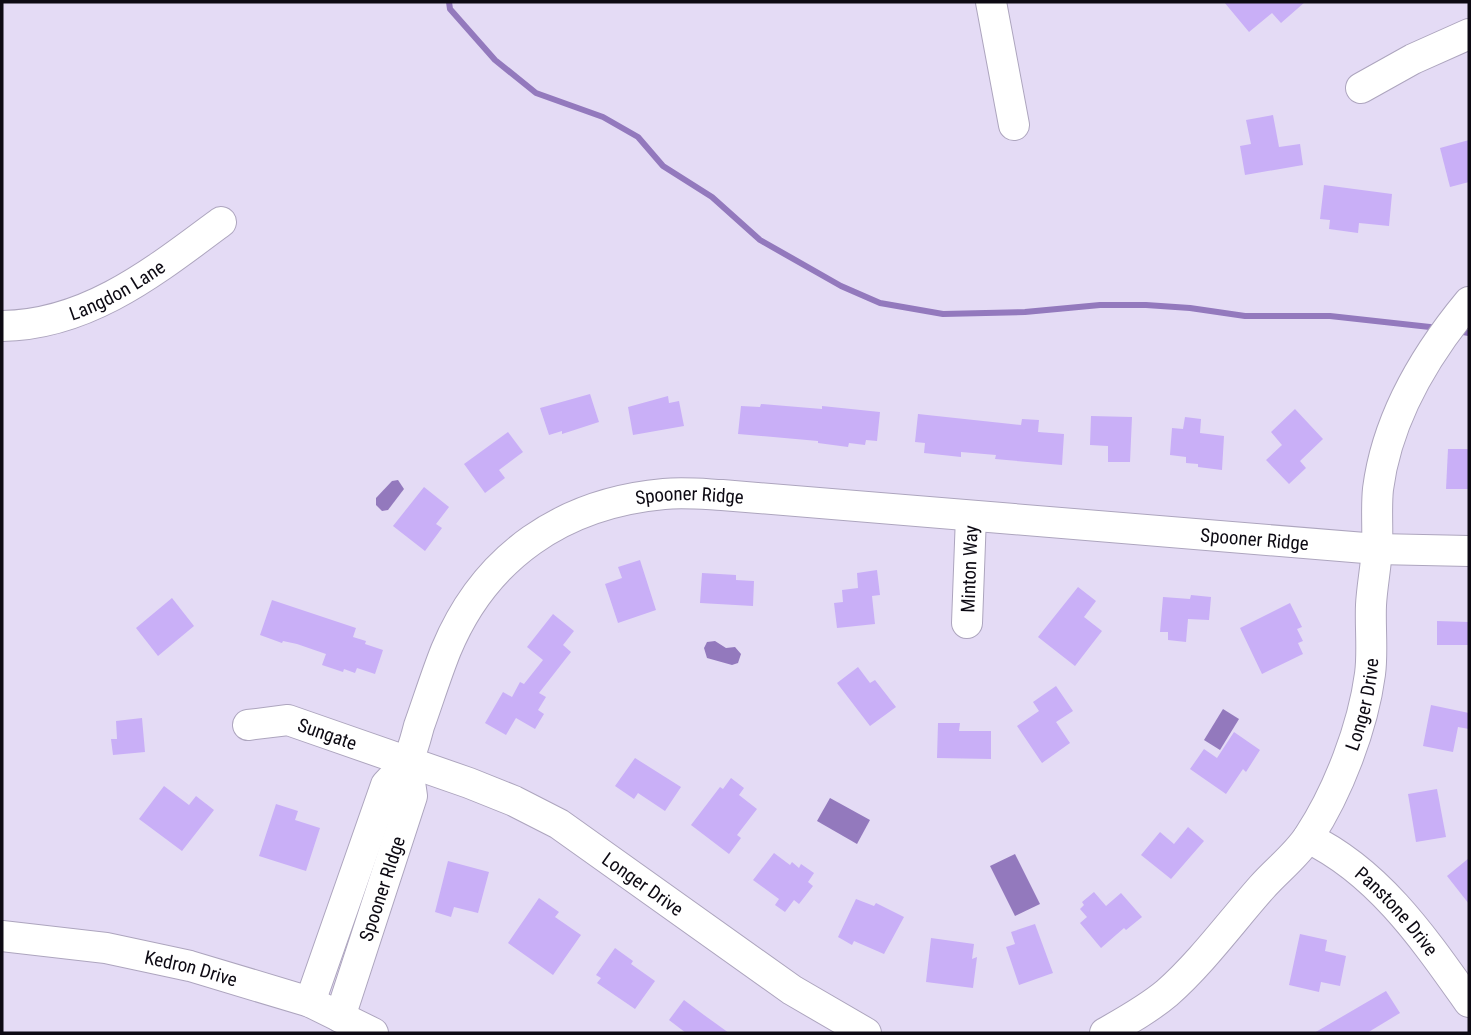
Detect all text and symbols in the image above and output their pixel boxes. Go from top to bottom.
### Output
street label: Langdon Lane [66,255,170,325]
street label: Spooner Ridge [634,482,745,510]
street label: Spooner Ridge [1199,523,1310,555]
street label: Minton Way [956,525,983,613]
street label: Longer Drive [1341,657,1383,754]
street label: Sungate [294,713,360,755]
street label: Spooner RIdge [354,833,410,944]
street label: Longer Drive [598,847,688,921]
street label: Panstone Drive [1350,862,1443,961]
street label: Kedron Drive [142,946,240,992]

